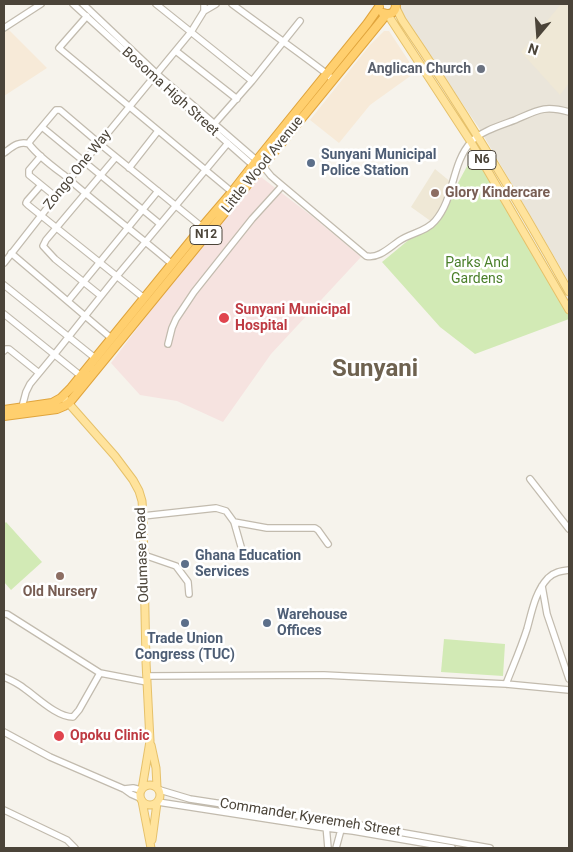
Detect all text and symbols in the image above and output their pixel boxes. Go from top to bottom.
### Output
north arrow [513,10,563,60]
text: N [526,40,541,58]
street label: Bosoma High Street [118,44,222,140]
place label: Anglican Church [367,61,471,77]
marker: Anglican Church [475,63,487,75]
street label: Little Wood Avenue [219,113,307,217]
street label: Zongo One Way [41,127,115,213]
place label: Sunyani Municipal Police Station [321,147,436,180]
road number: N6 [468,150,496,170]
marker: Sunyani Municipal Police Station [305,157,317,169]
place label: Glory Kindercare [445,185,550,201]
marker: Glory Kindercare [429,187,441,199]
road number: N12 [190,226,222,244]
park label: Parks And Gardens [445,255,509,288]
place label: Sunyani Municipal Hospital [235,302,350,334]
marker: Sunyani Municipal Hospital [217,311,231,325]
district label: Sunyani [332,356,418,384]
street label: Odumase Road [133,507,153,603]
place label: Ghana Education Services [195,548,301,580]
marker: Ghana Education Services [179,558,191,570]
marker: Old Nursery [54,570,66,582]
place label: Old Nursery [23,584,97,600]
place label: Warehouse Offices [277,607,347,640]
marker: Trade Union Congress (TUC) [179,617,191,629]
marker: Warehouse Offices [261,617,273,629]
place label: Trade Union Congress (TUC) [135,631,235,664]
place label: Opoku Clinic [70,728,150,744]
marker: Opoku Clinic [52,729,66,743]
street label: Commander Kyeremeh Street [218,795,402,841]

